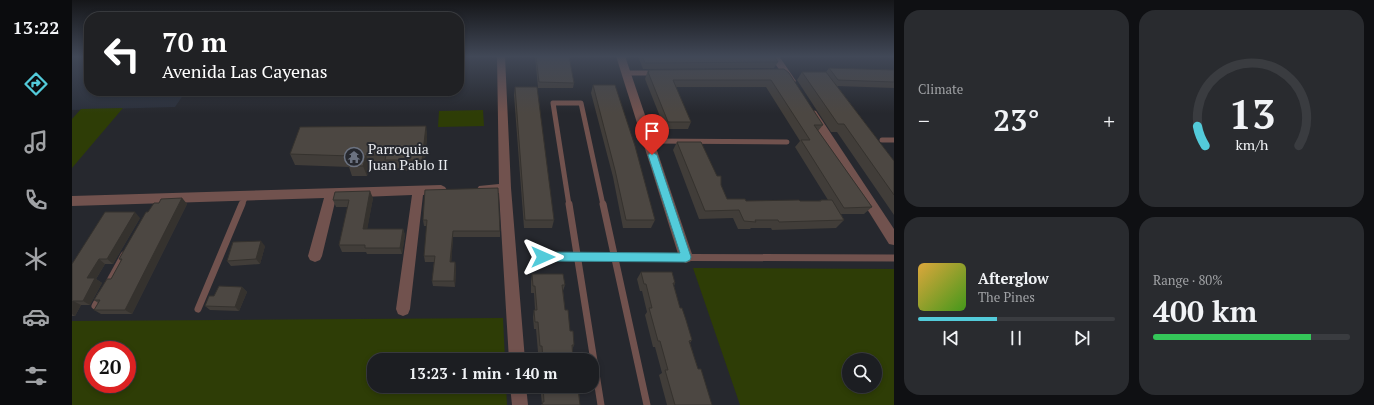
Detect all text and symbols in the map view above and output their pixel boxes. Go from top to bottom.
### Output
text: 13:22 [13,15,59,39]
text: 70 m [162,23,227,60]
icon: left [96,28,148,80]
text: Avenida Las Cayenas [162,59,328,83]
icon: directions [22,70,50,98]
text: Climate [918,80,963,98]
text: 13 [1228,86,1275,141]
text: 23° [993,100,1040,140]
text: − [918,106,930,135]
text: + [1103,106,1115,135]
pin [635,114,669,155]
icon: arrive [641,120,663,142]
icon: music [22,128,50,156]
text: km/h [1235,135,1269,154]
place label: Parroquia Juan Pablo II [368,139,448,174]
temple icon: Parroquia Juan Pablo II [343,146,365,168]
icon: phone [22,186,50,214]
position arrow [522,236,564,278]
icon: climate [22,245,50,273]
text: Afterglow [978,268,1049,288]
text: Range · 80% [1153,271,1223,289]
text: The Pines [978,288,1035,306]
text: 400 km [1153,291,1257,331]
icon: car [22,303,50,331]
icon: previous [940,327,962,349]
icon: pause [1005,327,1027,349]
icon: next [1071,327,1093,349]
speed limit sign: 20 [84,341,136,393]
map controls [842,353,882,393]
button: search [842,353,882,393]
icon: filters [22,362,50,390]
text: 13:23 · 1 min · 140 m [409,363,557,383]

